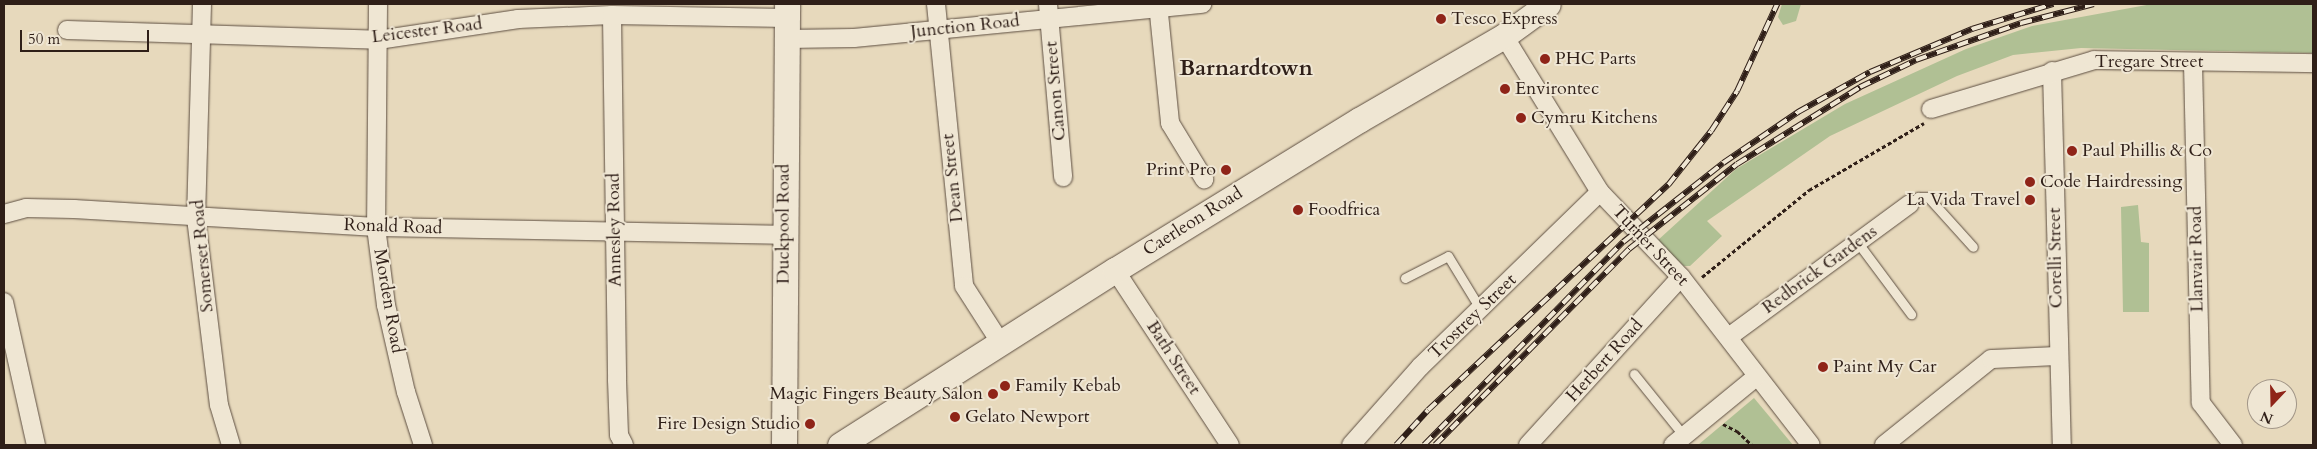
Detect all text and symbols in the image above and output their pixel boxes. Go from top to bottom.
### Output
place label: Tesco Express [1451,8,1558,30]
street label: Junction Road [909,11,1021,43]
street label: Leicester Road [370,13,484,49]
marker: Tesco Express [1435,13,1447,25]
scale bar [22,20,151,52]
text: 50 m [28,29,60,49]
street label: Canon Street [1041,40,1071,142]
place label: PHC Parts [1555,48,1636,70]
street label: Tregare Street [2095,51,2203,73]
marker: PHC Parts [1539,53,1551,65]
district label: Barnardtown [1179,56,1313,82]
place label: Environtec [1515,78,1599,100]
marker: Environtec [1499,83,1511,95]
place label: Cymru Kitchens [1531,107,1657,129]
marker: Cymru Kitchens [1515,112,1527,124]
street label: Dean Street [938,133,968,223]
place label: Paul Phillis & Co [2082,140,2212,162]
marker: Paul Phillis & Co [2066,145,2078,157]
place label: Print Pro [1146,159,1216,181]
street label: Duckpool Road [773,164,795,284]
marker: Print Pro [1220,164,1232,176]
place label: Code Hairdressing [2040,171,2182,193]
street label: Annesley Road [603,173,627,287]
marker: Code Hairdressing [2024,176,2036,188]
street label: Caerleon Road [1139,183,1247,261]
place label: La Vida Travel [1907,189,2020,211]
marker: La Vida Travel [2024,194,2036,206]
street label: Somerset Road [187,199,219,313]
place label: Foodfrica [1308,199,1380,221]
street label: Turner Street [1607,201,1693,291]
marker: Foodfrica [1292,204,1304,216]
street label: Llanvair Road [2185,206,2209,312]
street label: Corelli Street [2044,208,2068,308]
street label: Ronald Road [343,214,443,240]
street label: Redbrick Gardens [1758,221,1882,319]
street label: Morden Road [368,247,408,355]
street label: Trostrey Street [1425,270,1521,364]
street label: Herbert Road [1562,315,1648,407]
street label: Bath Street [1141,317,1205,399]
place label: Paint My Car [1833,356,1937,378]
marker: Paint My Car [1817,361,1829,373]
place label: Family Kebab [1015,375,1121,397]
north arrow [2247,379,2297,429]
marker: Family Kebab [999,380,1011,392]
place label: Magic Fingers Beauty Salon [769,383,983,405]
marker: Magic Fingers Beauty Salon [987,388,999,400]
place label: Gelato Newport [965,406,1090,428]
text: N [2258,406,2276,429]
marker: Gelato Newport [949,411,961,423]
place label: Fire Design Studio [657,413,800,435]
marker: Fire Design Studio [804,418,816,430]

